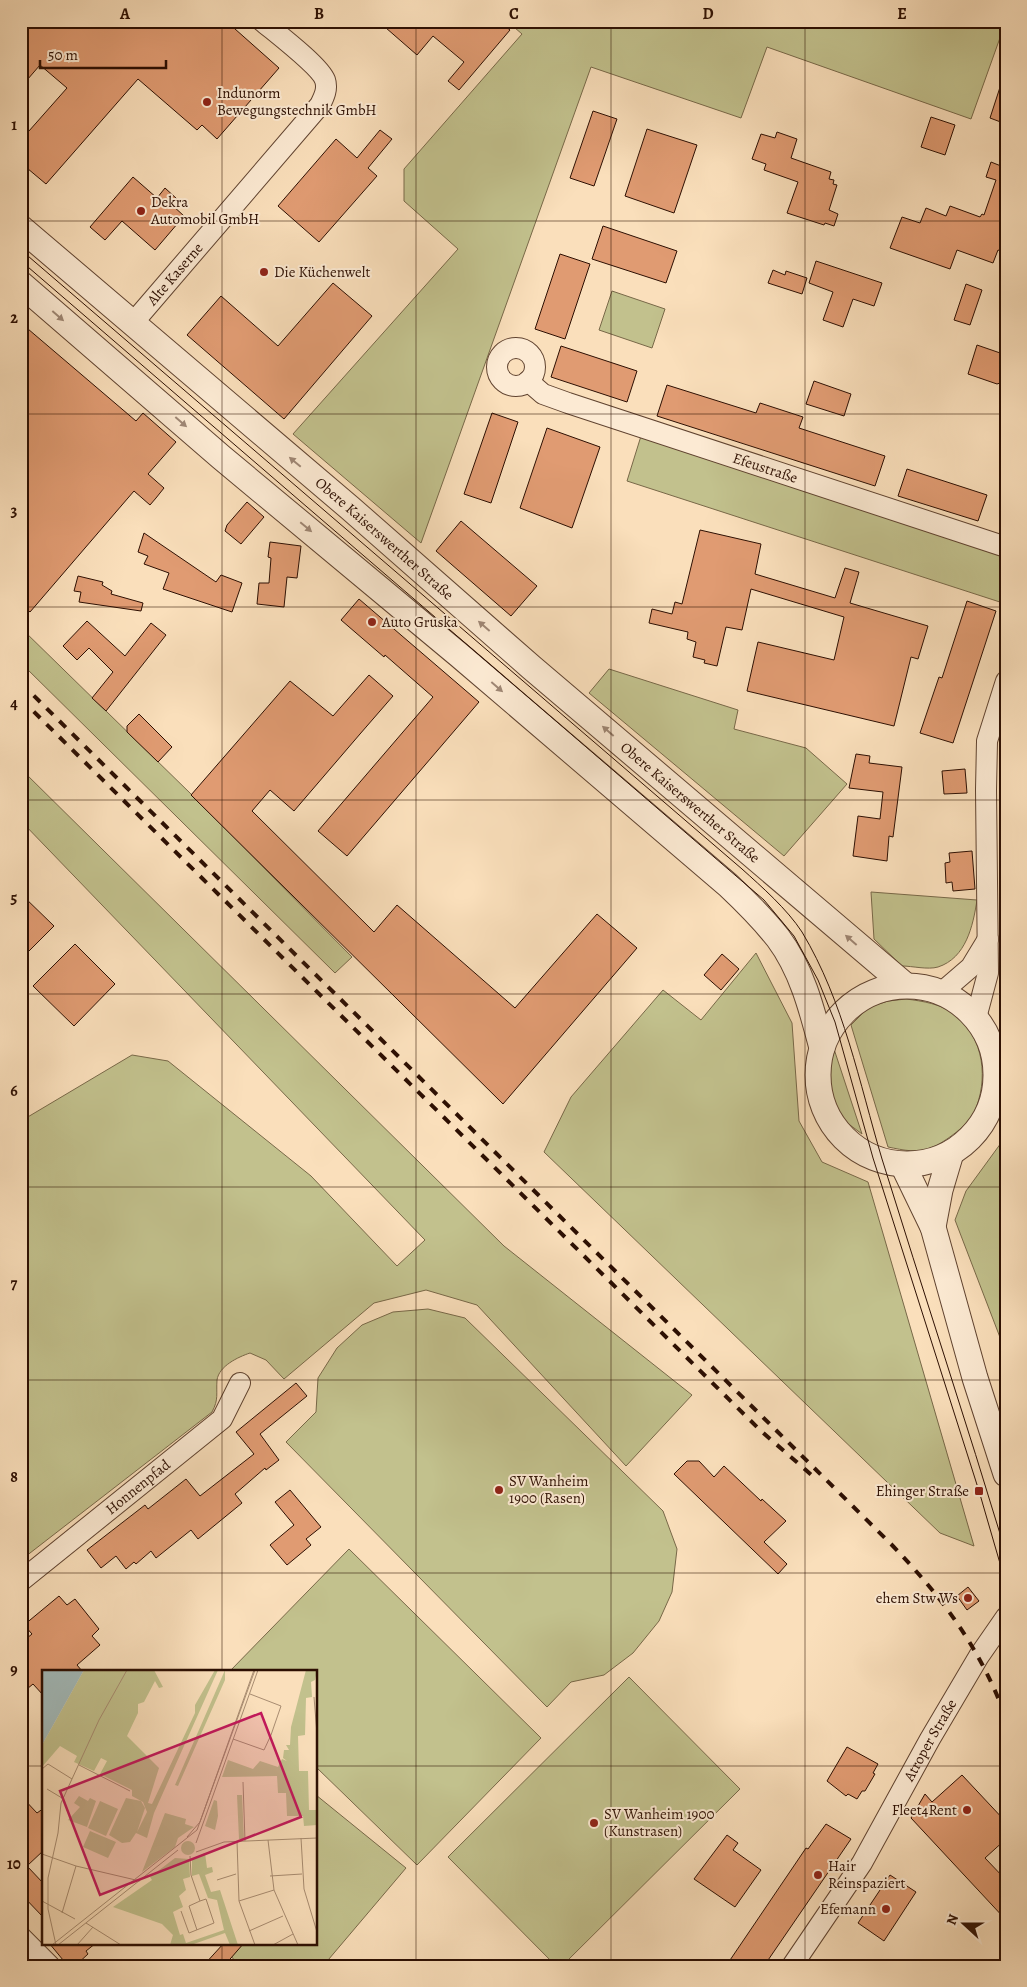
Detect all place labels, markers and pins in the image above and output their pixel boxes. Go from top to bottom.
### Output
place label: Indunorm Bewegungstechnik GmbH [217,83,377,120]
marker: Indunorm Bewegungstechnik GmbH [201,96,213,108]
place label: Dekra Automobil GmbH [150,192,259,229]
marker: Dekra Automobil GmbH [135,205,147,217]
place label: Die Küchenwelt [274,262,370,282]
marker: Die Küchenwelt [258,266,270,278]
place label: Auto Gruska [381,612,458,632]
marker: Auto Gruska [366,616,378,628]
place label: SV Wanheim 1900 (Rasen) [509,1471,589,1508]
place label: Ehinger Straße [876,1481,969,1501]
marker: SV Wanheim 1900 (Rasen) [493,1484,505,1496]
marker: Ehinger Straße [973,1485,985,1497]
place label: ehem Stw Ws [876,1588,958,1608]
marker: ehem Stw Ws [962,1592,974,1604]
place label: Fleet4Rent [892,1800,957,1820]
place label: SV Wanheim 1900 (Kunstrasen) [604,1804,714,1841]
marker: Fleet4Rent [961,1804,973,1816]
marker: SV Wanheim 1900 (Kunstrasen) [588,1817,600,1829]
place label: Hair Reinspaziert [828,1856,905,1893]
marker: Hair Reinspaziert [812,1869,824,1881]
place label: Efemann [820,1899,876,1919]
marker: Efemann [880,1903,892,1915]

